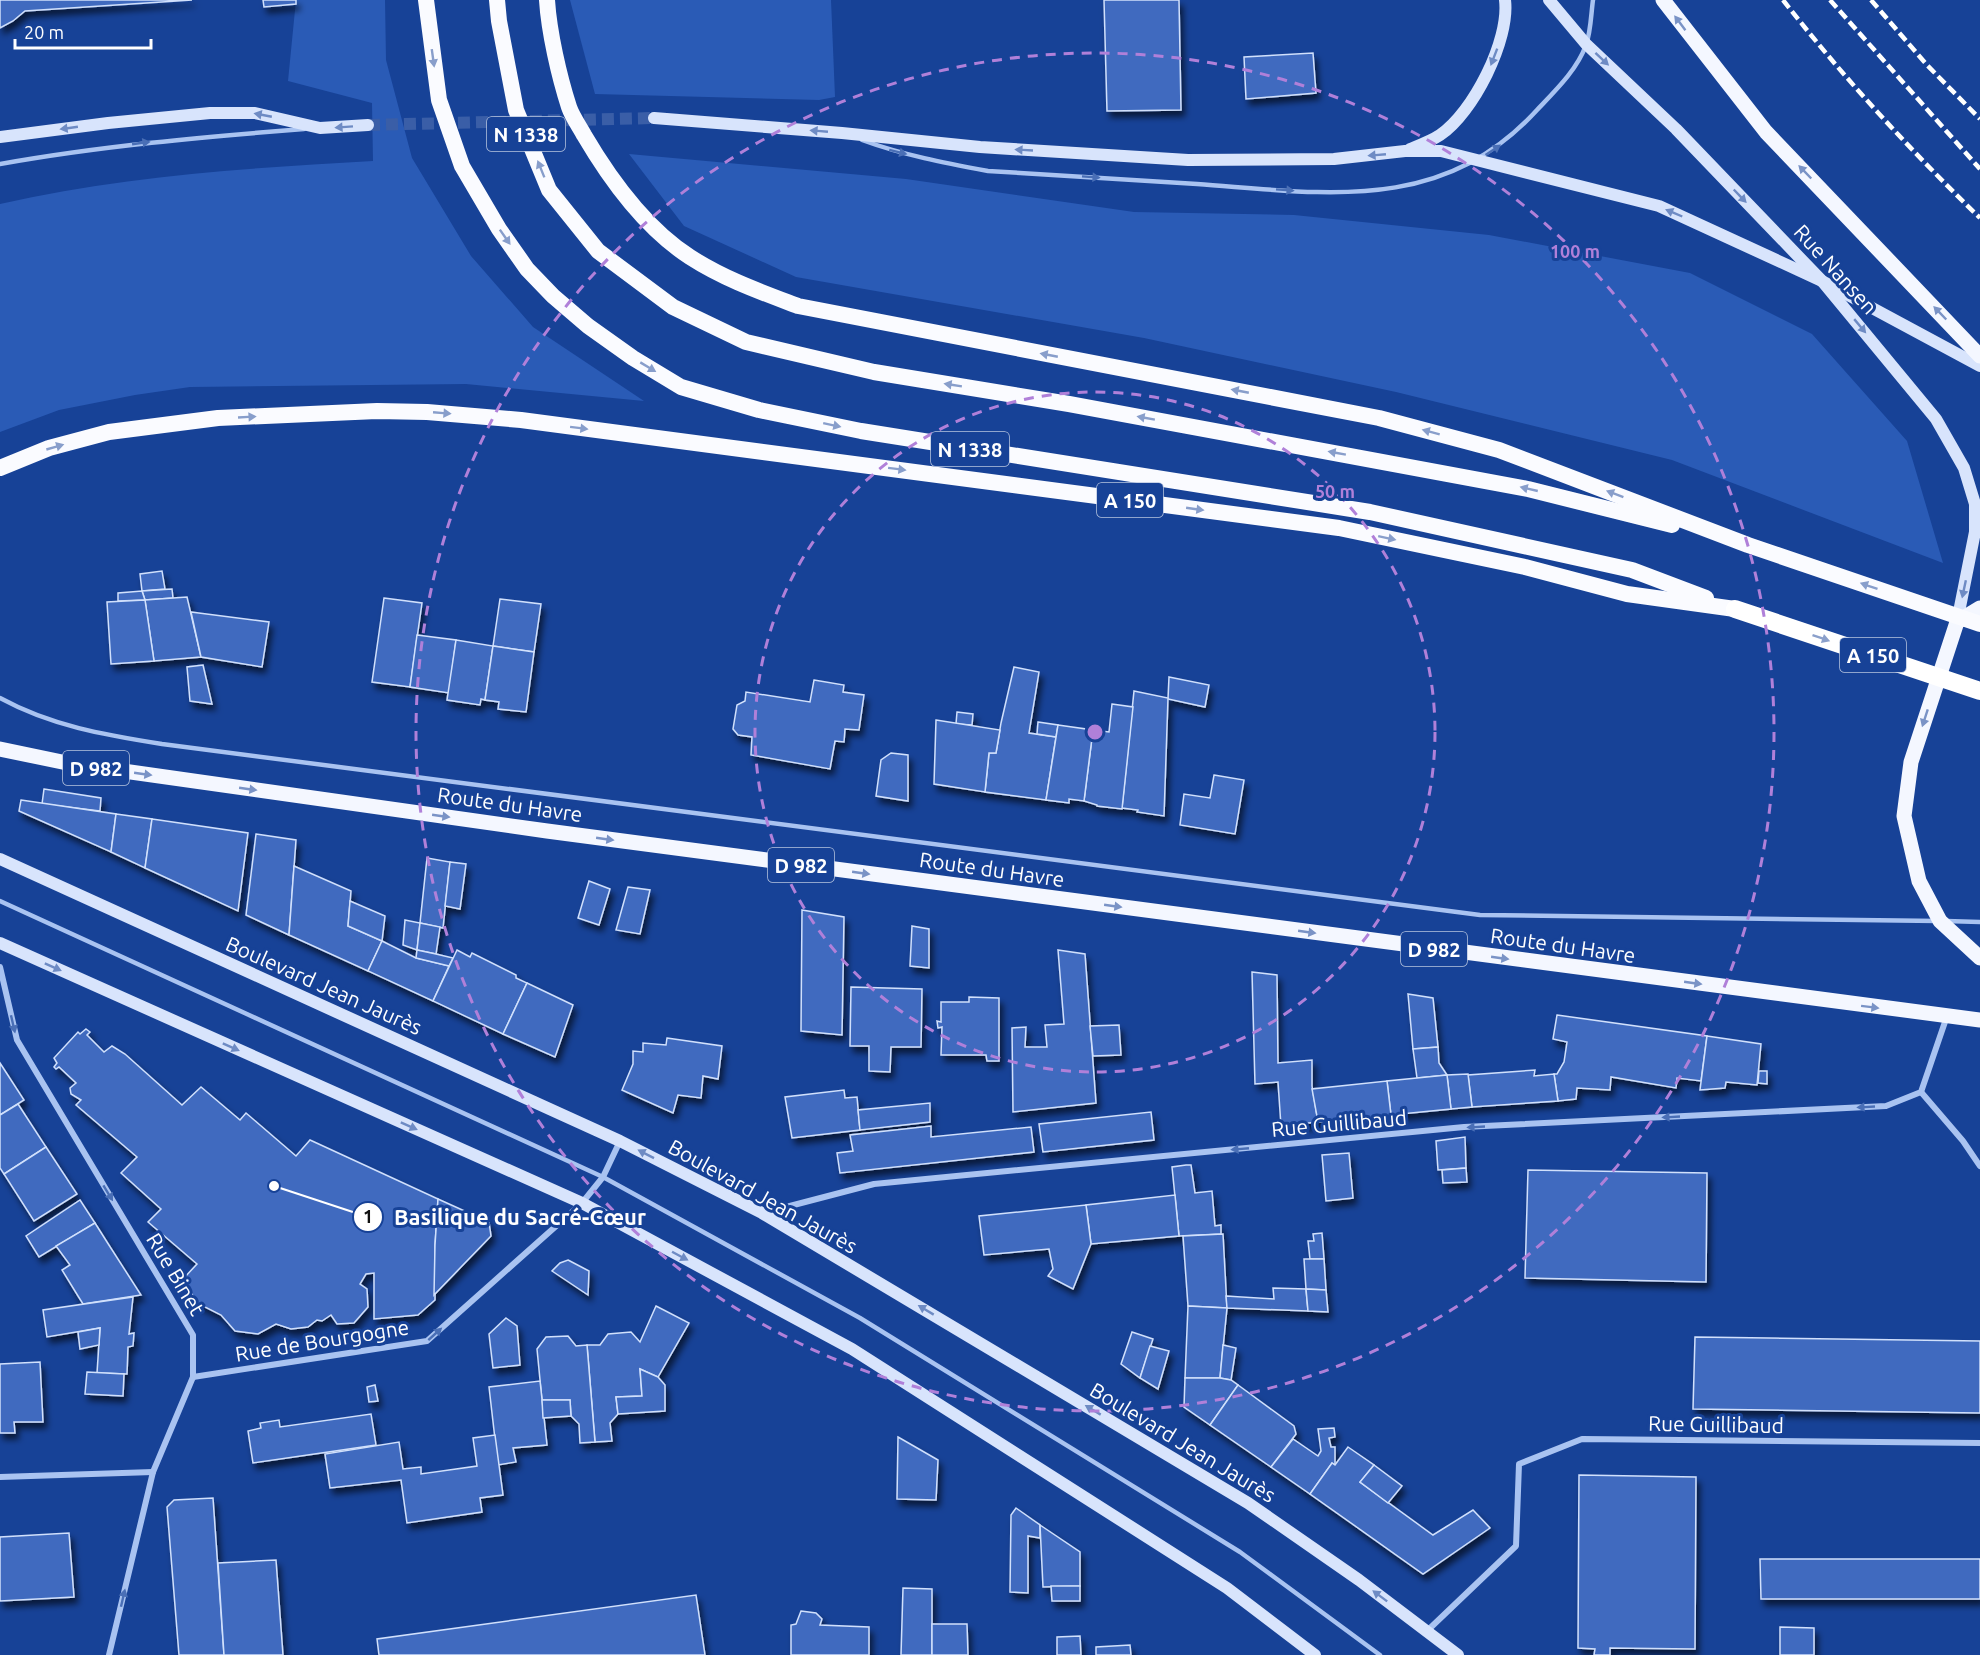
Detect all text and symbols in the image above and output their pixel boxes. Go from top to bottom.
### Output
scale bar [15,12,152,50]
one-way arrow [1675,15,1687,30]
text: 20 m [24,22,64,42]
one-way arrow [1489,48,1498,66]
one-way arrow [429,49,438,68]
one-way arrow [1594,52,1609,65]
one-way arrow [253,110,272,119]
road number: N 1338 [487,117,565,151]
one-way arrow [334,122,353,131]
one-way arrow [60,123,79,132]
one-way arrow [809,127,828,136]
one-way arrow [132,139,151,148]
one-way arrow [1015,145,1034,155]
one-way arrow [1485,145,1501,156]
one-way arrow [889,147,907,157]
one-way arrow [1368,150,1387,160]
one-way arrow [536,160,546,178]
one-way arrow [1798,165,1812,180]
one-way arrow [1081,173,1100,182]
one-way arrow [1276,185,1295,195]
one-way arrow [1733,189,1747,203]
one-way arrow [1664,208,1682,218]
street label: Rue Nansen [1790,219,1882,319]
one-way arrow [499,228,511,244]
text: 100 m [1550,241,1600,261]
one-way arrow [1933,307,1947,321]
one-way arrow [1853,318,1866,334]
one-way arrow [1039,350,1058,359]
one-way arrow [640,361,656,372]
one-way arrow [944,381,963,390]
one-way arrow [1231,386,1250,395]
one-way arrow [432,408,451,418]
one-way arrow [237,412,256,421]
one-way arrow [1136,413,1155,422]
one-way arrow [823,421,841,431]
one-way arrow [570,423,589,432]
one-way arrow [1422,426,1440,436]
road number: N 1338 [931,432,1009,466]
one-way arrow [46,442,64,451]
one-way arrow [1328,448,1347,457]
one-way arrow [888,465,907,474]
text: 50 m [1315,481,1355,501]
road number: A 150 [1097,483,1163,517]
one-way arrow [1520,484,1538,494]
one-way arrow [1606,489,1624,498]
one-way arrow [1185,504,1204,513]
one-way arrow [1378,534,1397,544]
one-way arrow [1959,579,1968,598]
one-way arrow [1860,580,1878,590]
one-way arrow [1812,634,1830,643]
road number: A 150 [1840,638,1906,672]
one-way arrow [1920,709,1930,727]
centre of rings [1085,722,1105,742]
road number: D 982 [63,751,129,785]
one-way arrow [133,770,152,779]
street label: Route du Havre [436,782,584,826]
one-way arrow [238,784,257,793]
one-way arrow [431,812,450,821]
one-way arrow [596,834,615,843]
street label: Route du Havre [918,847,1066,891]
road number: D 982 [768,848,834,882]
one-way arrow [851,868,870,877]
one-way arrow [1104,902,1123,911]
street label: Route du Havre [1489,923,1637,967]
one-way arrow [1297,927,1316,937]
street label: Boulevard Jean Jaurès [222,931,426,1039]
road number: D 982 [1401,932,1467,966]
one-way arrow [1491,953,1510,962]
one-way arrow [45,962,63,972]
one-way arrow [1684,979,1703,988]
one-way arrow [1861,1002,1880,1011]
one-way arrow [9,1014,19,1033]
one-way arrow [223,1042,240,1051]
one-way arrow [1856,1103,1875,1112]
street label: Rue Guillibaud [1270,1105,1408,1141]
one-way arrow [1662,1113,1681,1122]
one-way arrow [401,1122,418,1131]
one-way arrow [1467,1122,1486,1131]
street label: Boulevard Jean Jaurès [664,1134,862,1258]
one-way arrow [1231,1144,1250,1154]
one-way arrow [637,1149,654,1159]
one-way arrow [103,1185,114,1201]
callout: Basilique du Sacré-Cœur [353,1197,658,1237]
text: Basilique du Sacré-Cœur [394,1204,646,1229]
text: 1 [363,1206,373,1226]
street label: Rue Binet [142,1228,210,1320]
one-way arrow [671,1251,688,1261]
one-way arrow [918,1305,934,1316]
street label: Rue de Bourgogne [233,1314,411,1366]
one-way arrow [427,1328,442,1341]
street label: Boulevard Jean Jaurès [1086,1377,1280,1507]
one-way arrow [1085,1405,1101,1416]
street label: Rue Guillibaud [1648,1411,1784,1437]
one-way arrow [118,1589,128,1607]
one-way arrow [1372,1590,1388,1602]

